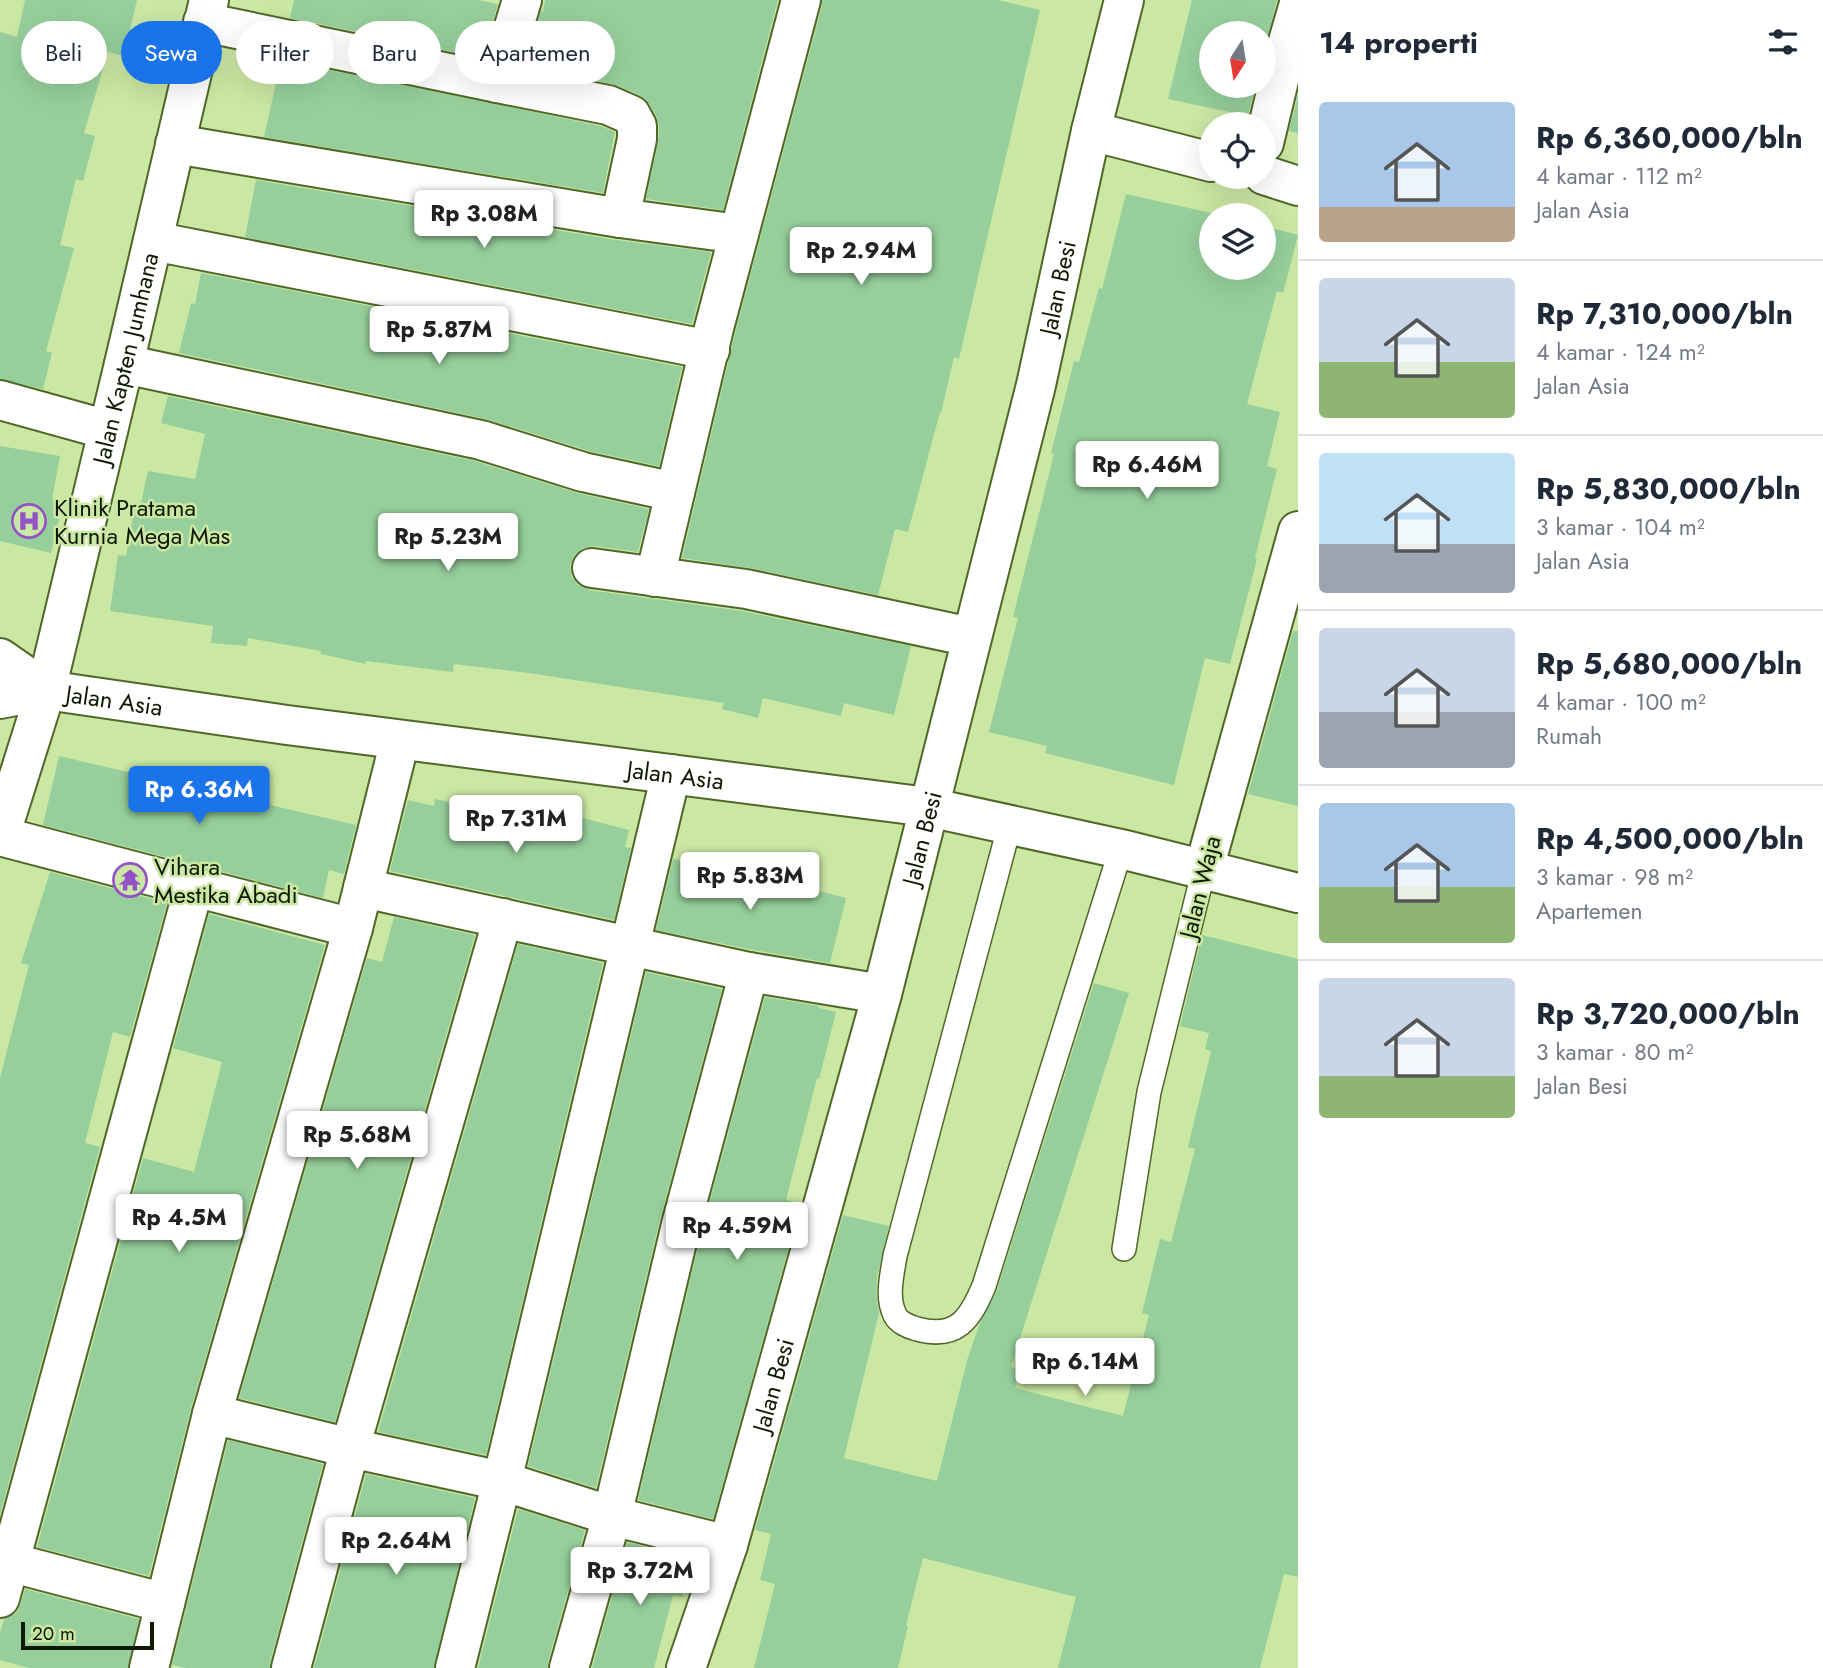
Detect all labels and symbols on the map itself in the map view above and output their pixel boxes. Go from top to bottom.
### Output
north arrow [1199,21,1276,98]
pin: Rp 3.08M [412,190,556,250]
pin: Rp 2.94M [789,228,933,287]
street label: Jalan Besi [1029,237,1084,341]
street label: Jalan Kapten Jumhana [82,249,167,471]
pin: Rp 5.87M [367,306,511,366]
pin: Rp 6.46M [1075,442,1219,501]
place label: Klinik Pratama Kurnia Mega Mas [54,490,230,553]
hospital icon: Klinik Pratama Kurnia Mega Mas [10,502,48,540]
pin: Rp 5.23M [376,514,520,573]
street label: Jalan Asia [61,675,165,724]
street label: Jalan Asia [622,751,726,798]
pin: Rp 6.36M [127,766,271,826]
street label: Jalan Besi [892,787,950,892]
pin: Rp 7.31M [444,796,588,855]
street label: Jalan Waja [1170,832,1230,945]
place label: Vihara Mestika Abadi [154,849,298,912]
pin: Rp 5.83M [678,852,822,912]
temple icon: Vihara Mestika Abadi [111,861,149,899]
pin: Rp 5.68M [285,1112,429,1171]
pin: Rp 4.5M [114,1194,244,1254]
pin: Rp 4.59M [665,1202,809,1262]
street label: Jalan Besi [742,1334,802,1439]
pin: Rp 6.14M [1013,1338,1157,1398]
pin: Rp 2.64M [324,1518,468,1577]
pin: Rp 3.72M [568,1548,712,1607]
scale bar [21,1619,154,1651]

